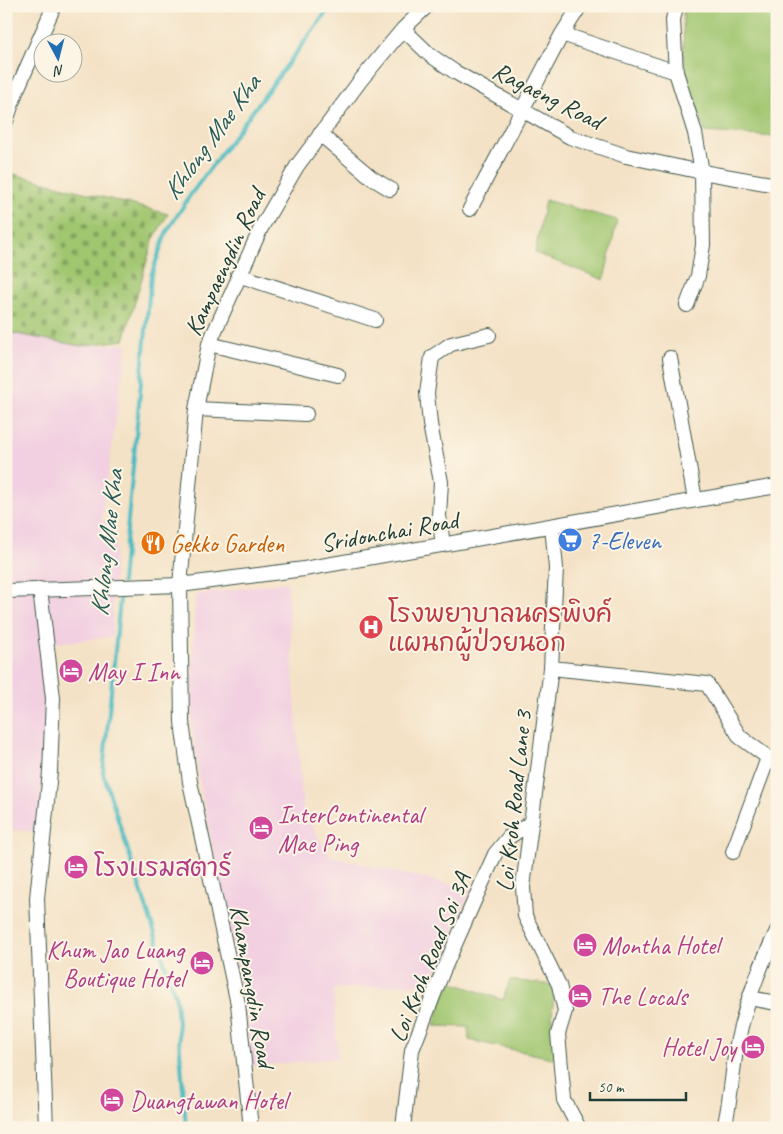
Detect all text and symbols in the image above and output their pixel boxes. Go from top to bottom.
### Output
north arrow [32,32,82,82]
street label: Ragaeng Road [487,55,612,139]
text: N [52,61,65,80]
water label: Khlong Mae Kha [155,66,269,206]
street label: Kampaengdin Road [177,180,275,341]
water label: Khlong Mae Kha [82,466,131,617]
street label: Sridonchai Road [318,503,464,560]
place label: 7-Eleven [588,525,662,557]
supermarket icon: 7-Eleven [557,527,583,553]
place label: Gekko Garden [170,528,285,560]
restaurant icon: Gekko Garden [140,530,166,556]
place label: โรงพยาบาลนครพิงค์ แผนกผู้ป่วยนอก [388,597,612,661]
hospital icon: โรงพยาบาลนครพิงค์ แผนกผู้ป่วยนอก [358,614,384,640]
place label: May I Inn [88,656,181,688]
hotel icon: May I Inn [58,658,84,684]
street label: Loi Kroh Road Lane 3 [489,707,540,893]
place label: InterContinental Mae Ping [278,799,427,860]
hotel icon: InterContinental Mae Ping [248,815,274,841]
place label: โรงแรมสตาร์ [94,851,232,884]
hotel icon: โรงแรมสตาร์ [63,854,89,880]
street label: Loi Kroh Road Soi 3A [381,867,479,1047]
street label: Khampangdin Road [222,903,283,1074]
place label: Montha Hotel [602,930,724,962]
hotel icon: Montha Hotel [572,932,598,958]
place label: Khum Jao Luang Boutique Hotel [46,934,189,995]
hotel icon: Khum Jao Luang Boutique Hotel [189,950,215,976]
place label: The Locals [598,981,689,1013]
hotel icon: The Locals [567,983,593,1009]
place label: Hotel Joy [661,1032,738,1064]
hotel icon: Hotel Joy [740,1034,766,1060]
scale bar [590,1069,687,1101]
text: 50 m [598,1078,625,1097]
place label: Duangtawan Hotel [130,1085,292,1117]
hotel icon: Duangtawan Hotel [99,1087,125,1113]

